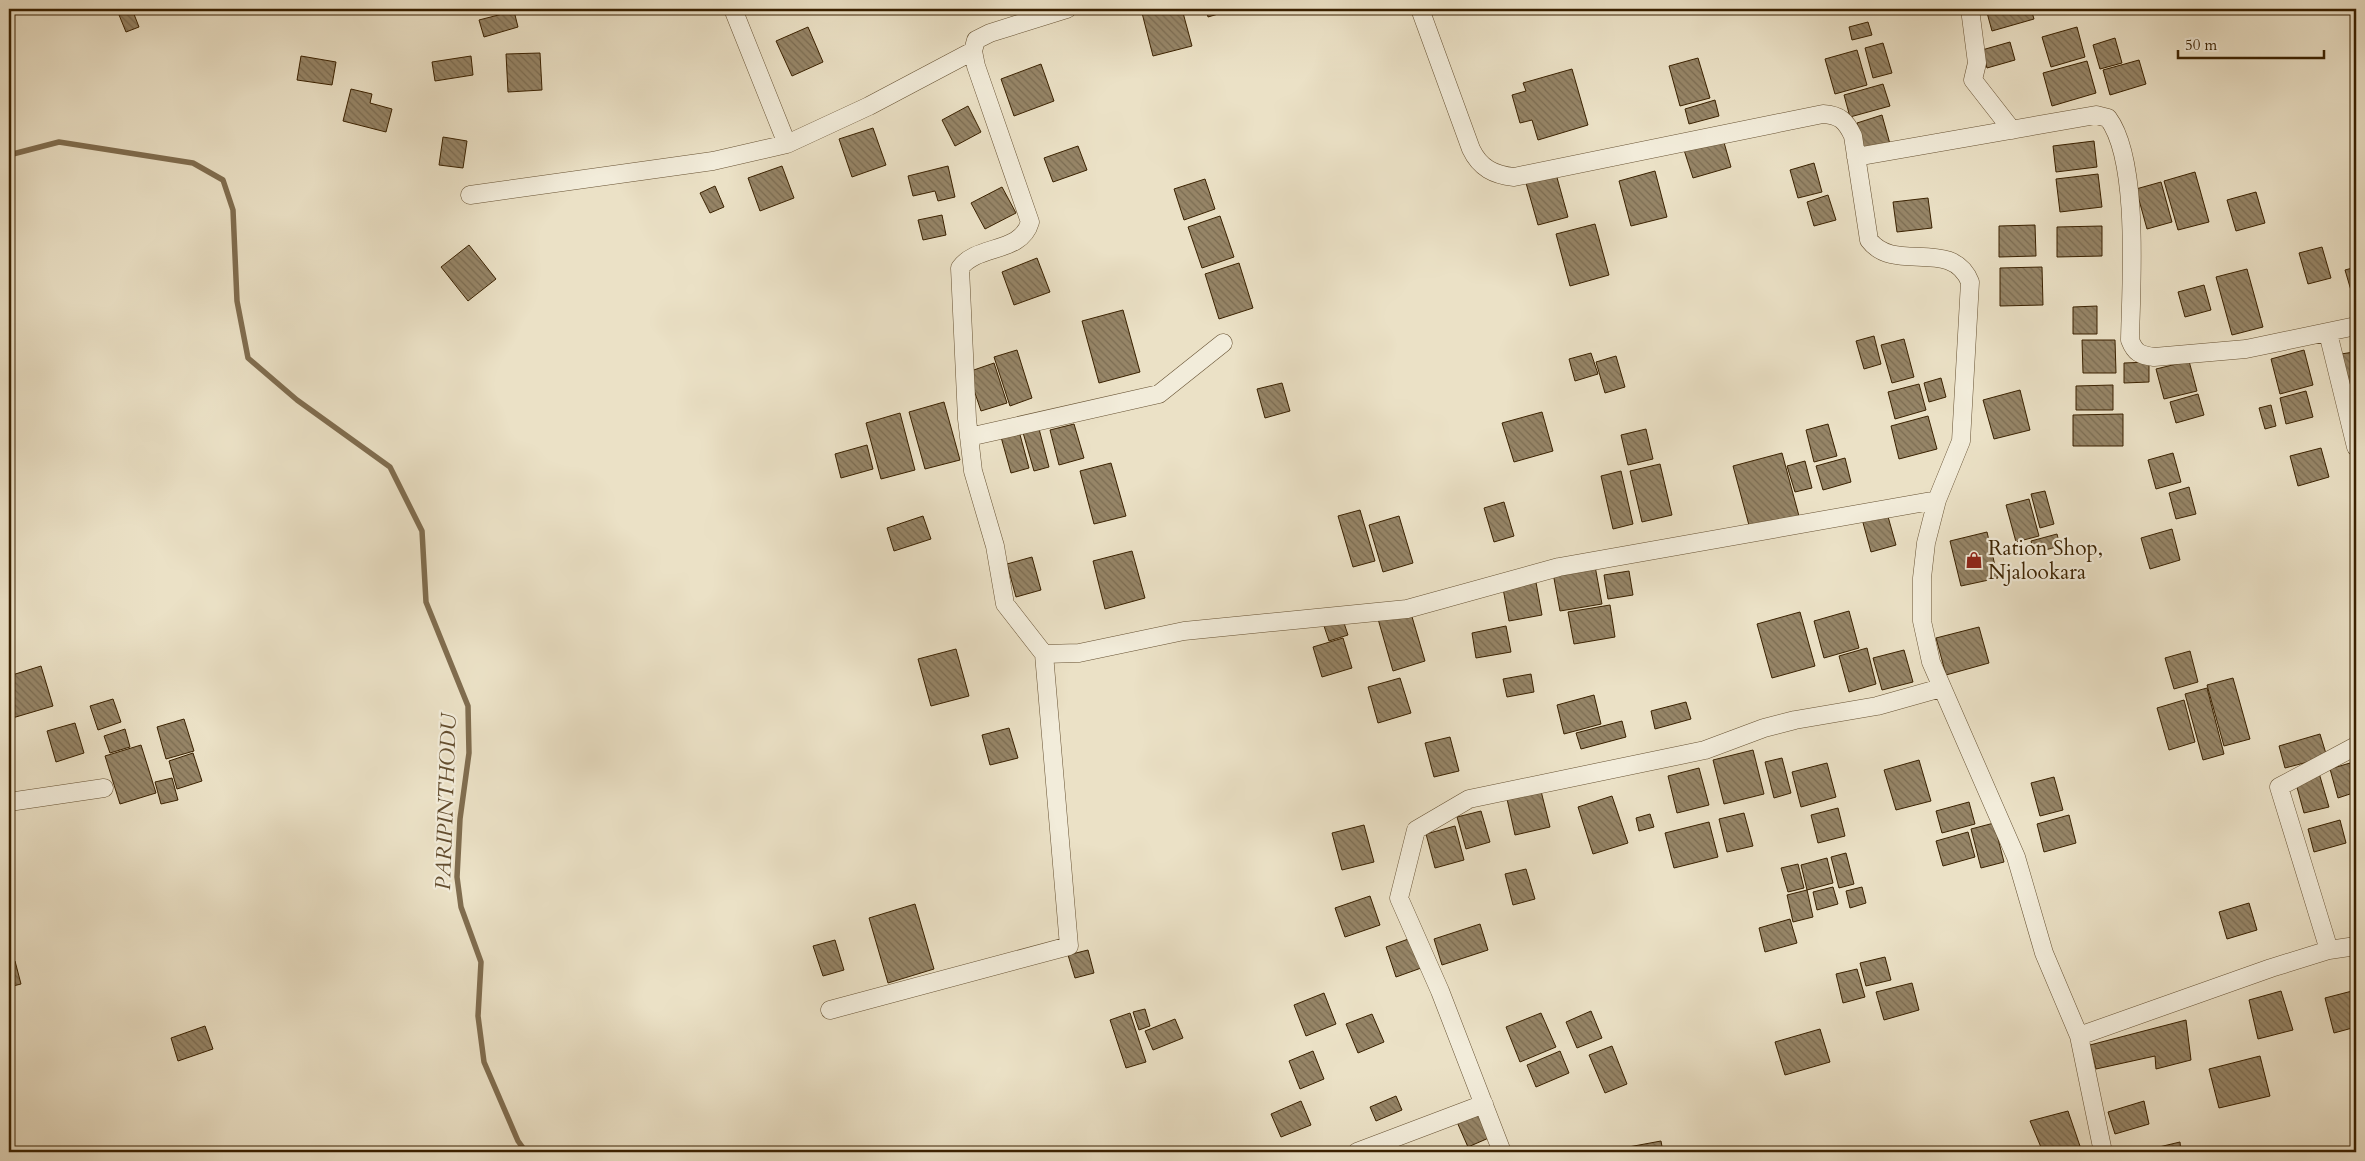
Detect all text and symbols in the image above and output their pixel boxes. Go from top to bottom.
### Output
scale bar [2178,28,2324,60]
text: 50 m [2185,35,2217,55]
place label: Ration Shop, Njalookara [1988,534,2103,587]
shop icon: Ration Shop, Njalookara [1964,550,1984,570]
water label: PARIPINTHODU [428,710,464,891]

